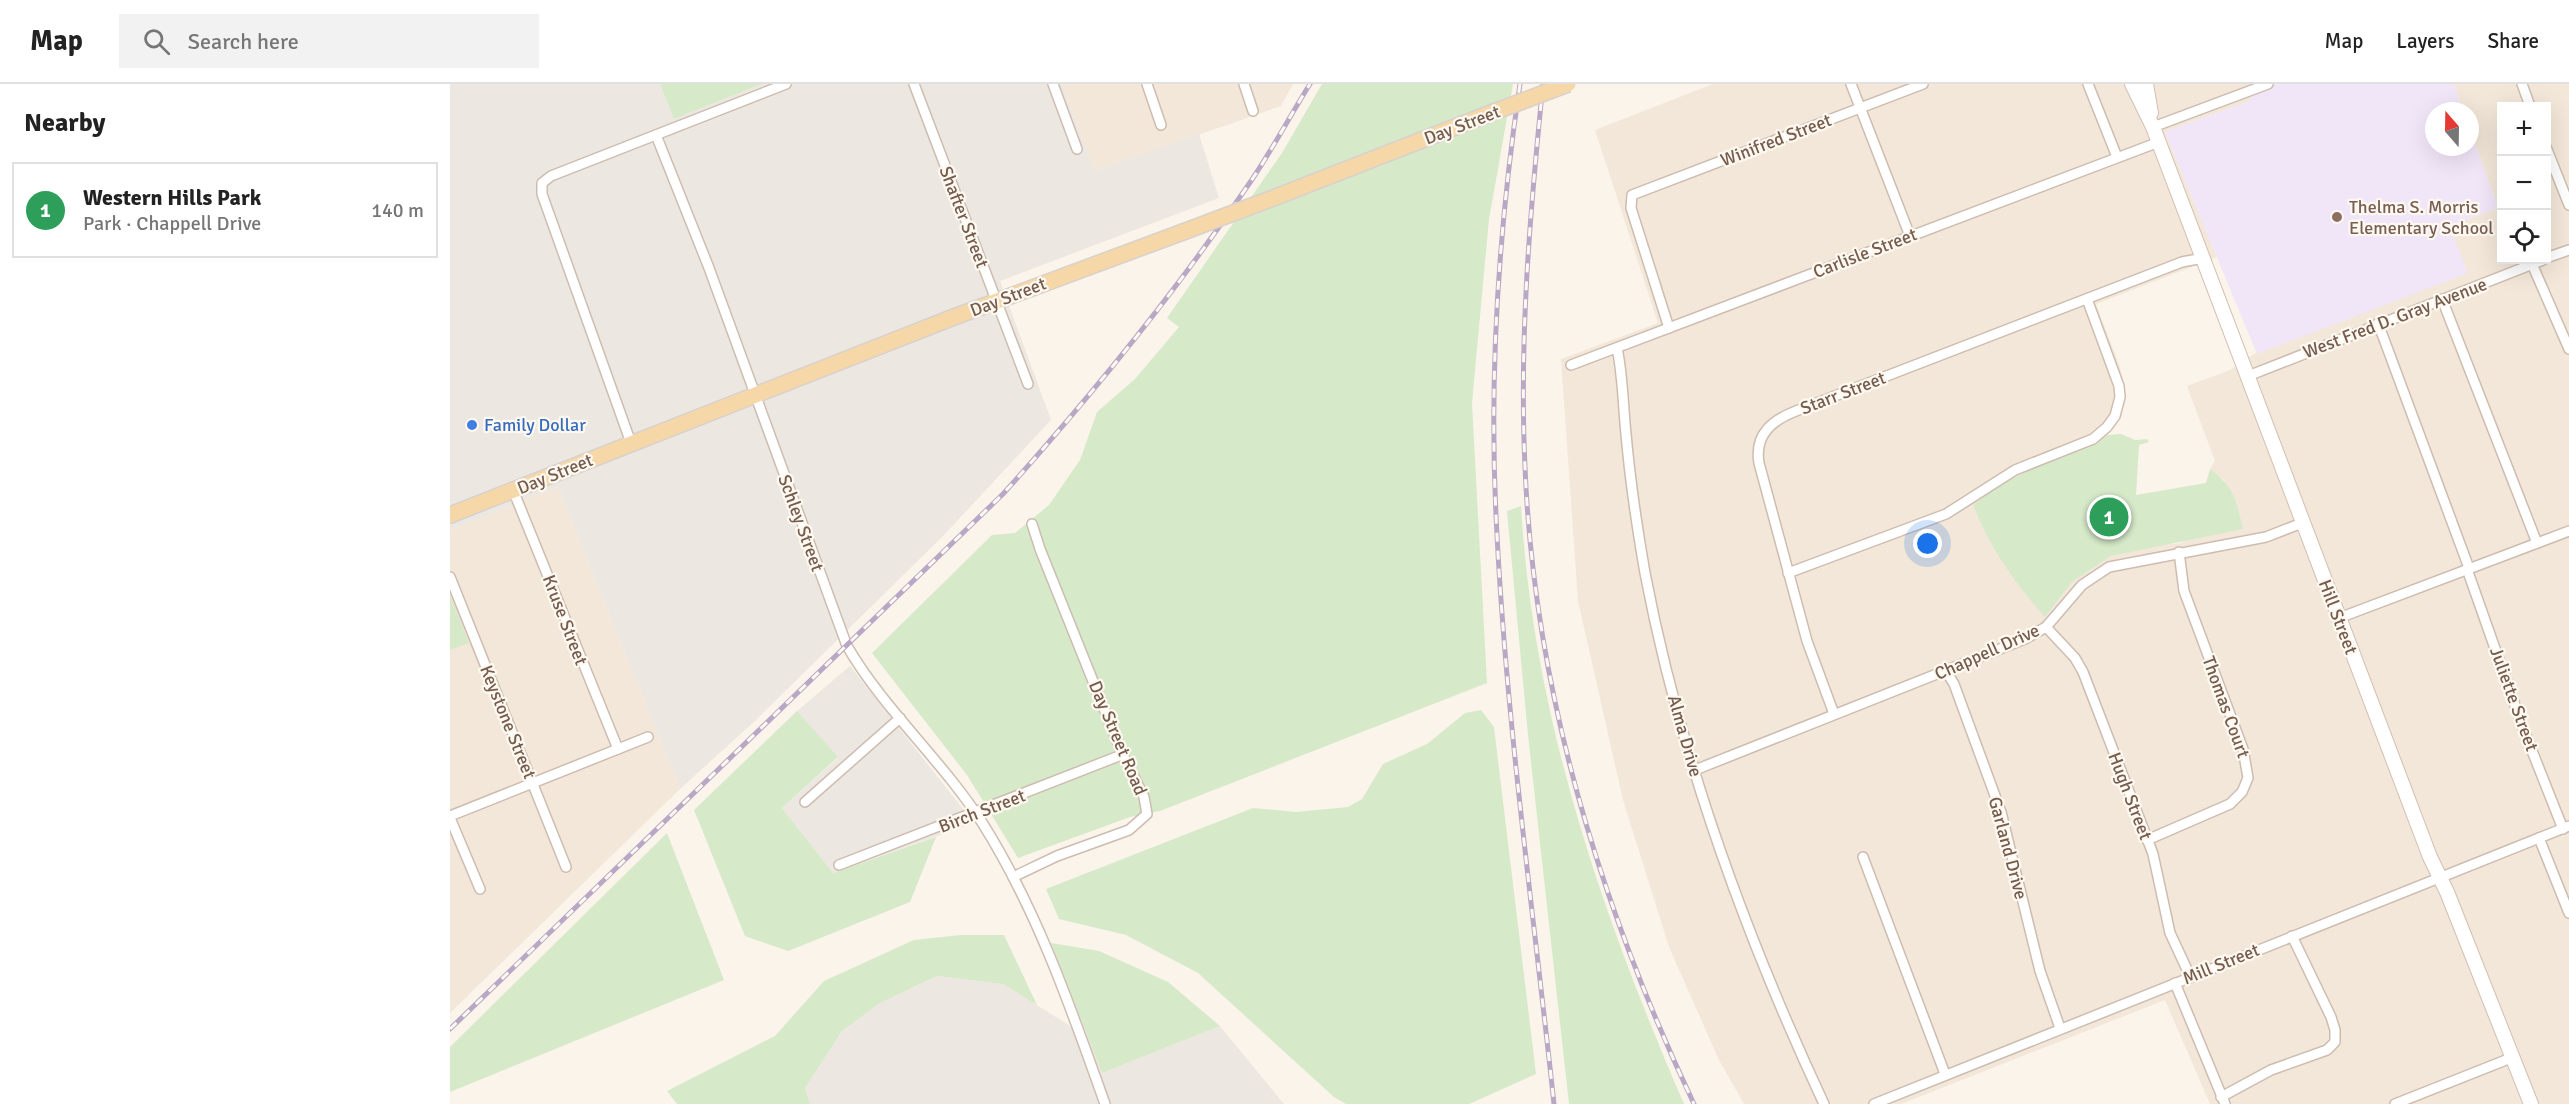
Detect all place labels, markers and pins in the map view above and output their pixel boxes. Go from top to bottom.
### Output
place label: Thelma S. Morris Elementary School [2349,196,2494,239]
marker: Thelma S. Morris Elementary School [2330,210,2344,224]
place label: Family Dollar [484,414,586,436]
marker: Family Dollar [465,418,479,432]
pin: 1 [2090,494,2128,540]

